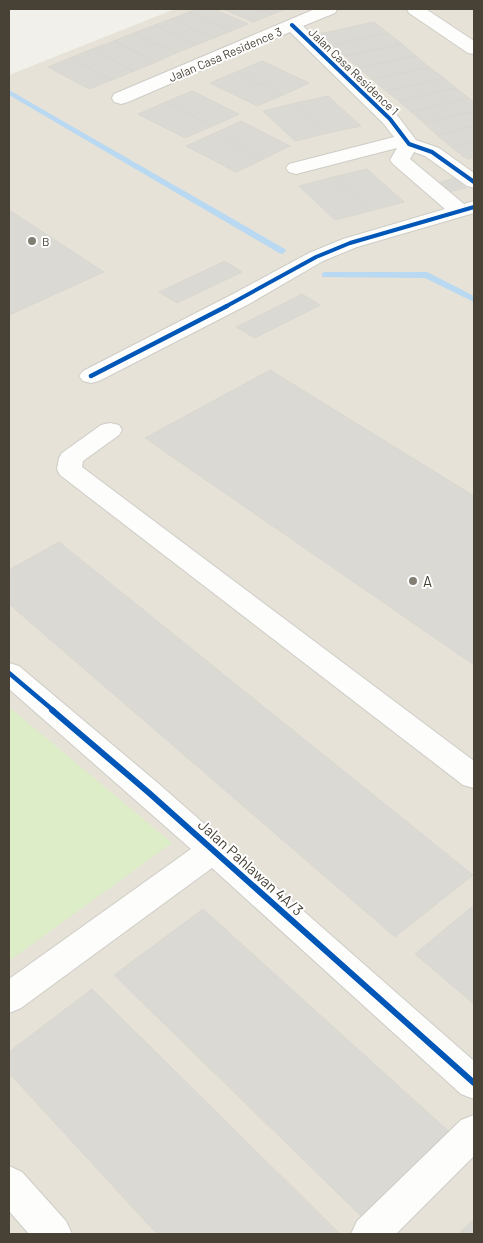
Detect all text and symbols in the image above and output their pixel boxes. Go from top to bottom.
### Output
street label: Jalan Casa Residence 3 [166,24,284,84]
street label: Jalan Casa Residence 1 [306,24,402,118]
place label: B [42,234,50,248]
marker: B [26,235,38,247]
place label: A [423,572,432,590]
marker: A [407,575,419,587]
street label: Jalan Pahlawan 4A/3 [195,815,307,919]

